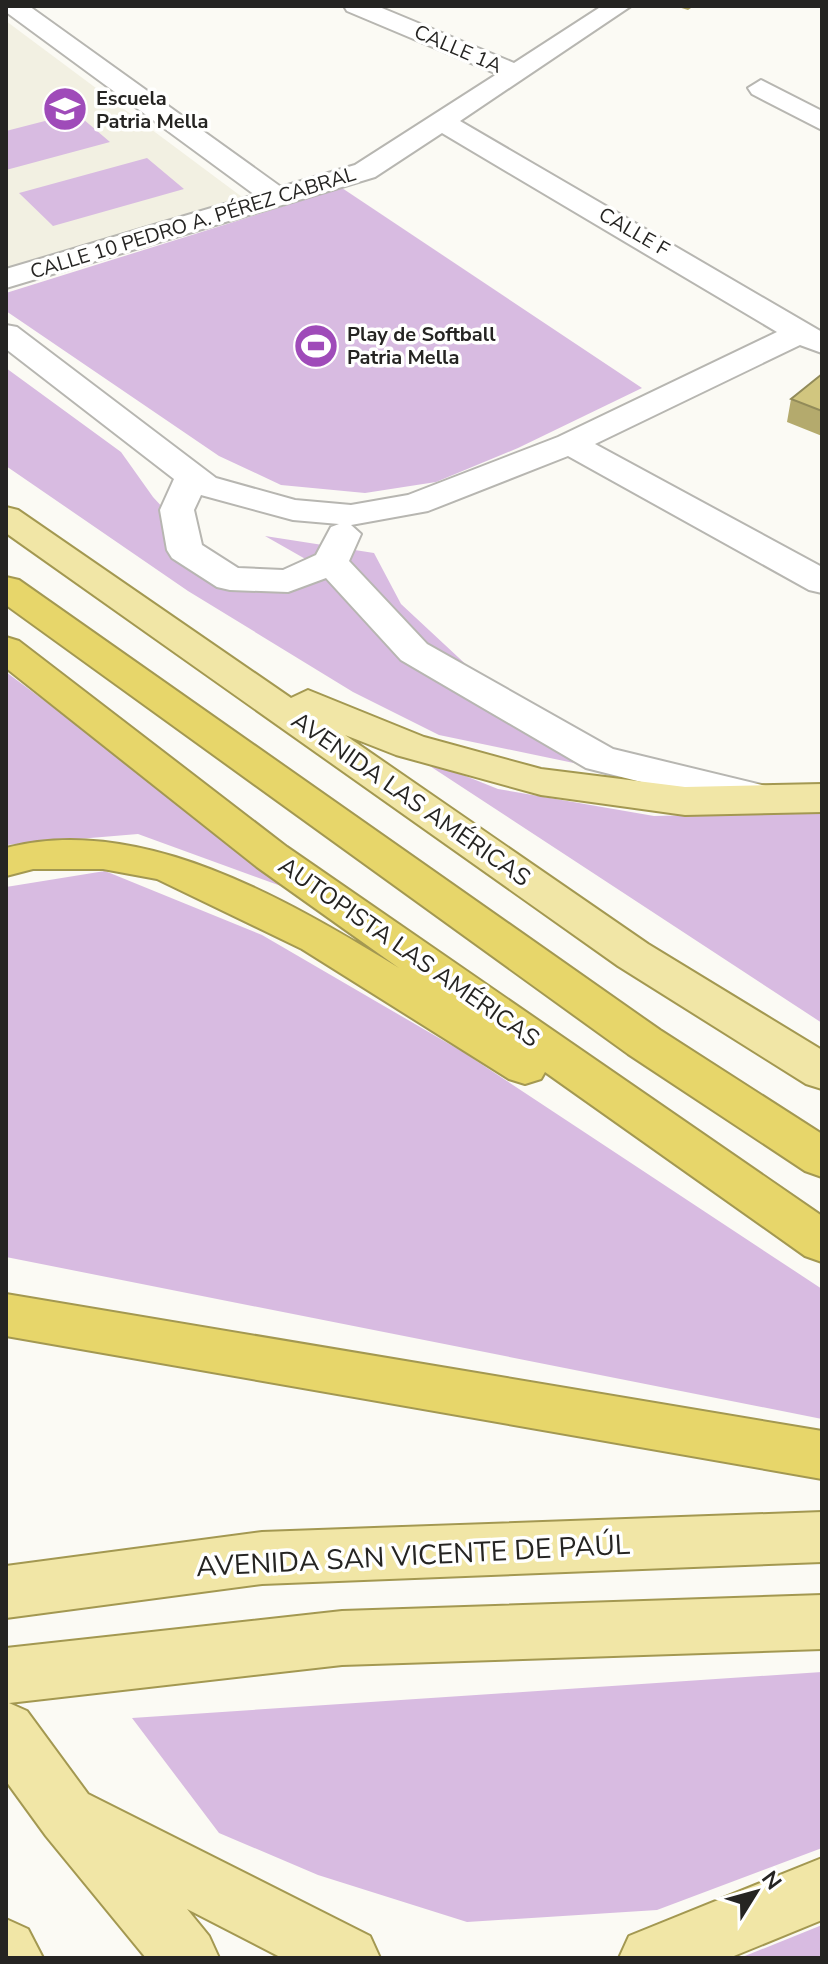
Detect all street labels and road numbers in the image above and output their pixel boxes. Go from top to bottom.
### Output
street label: CALLE 1A [410,18,506,80]
street label: CALLE 10 PEDRO A. PÉREZ CABRAL [27,160,359,285]
street label: CALLE F [594,201,674,263]
street label: AVENIDA LAS AMÉRICAS [285,704,537,894]
street label: AUTOPISTA LAS AMÉRICAS [272,850,546,1054]
street label: AVENIDA SAN VICENTE DE PAÚL [195,1526,631,1586]

